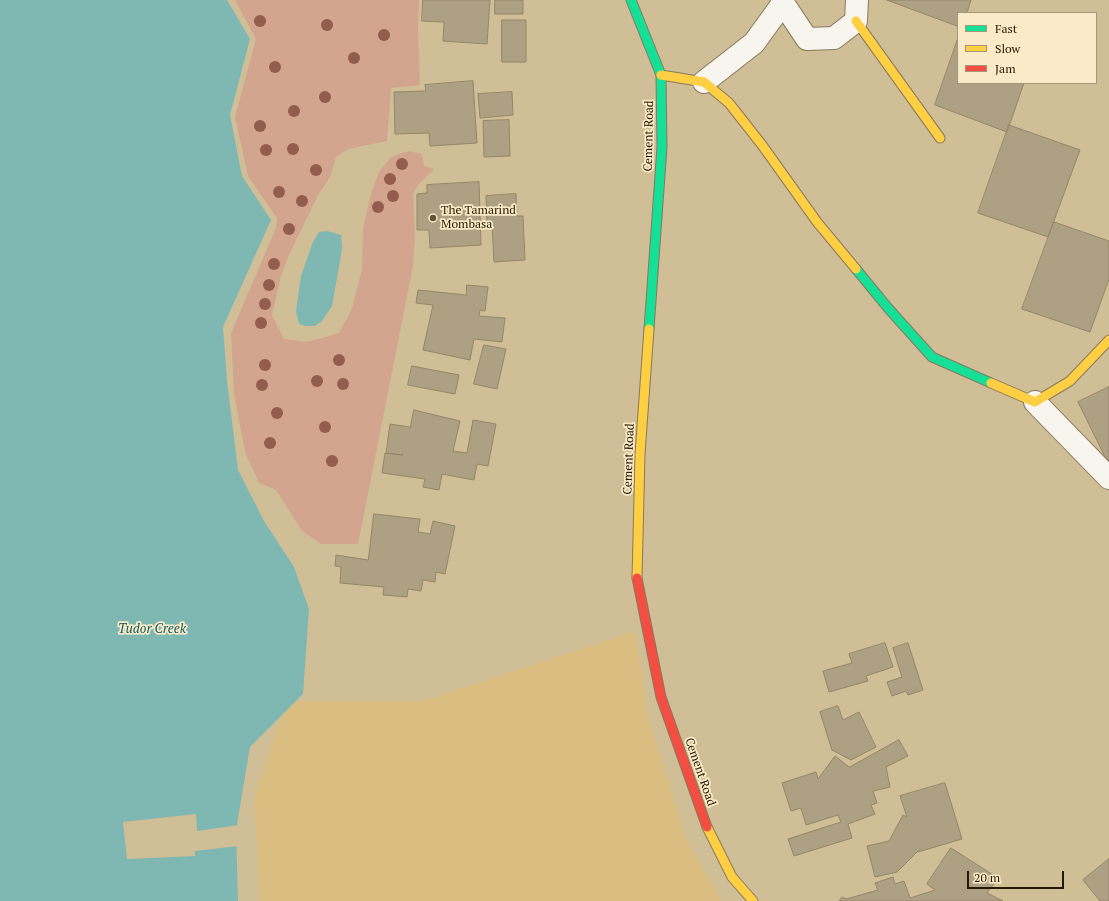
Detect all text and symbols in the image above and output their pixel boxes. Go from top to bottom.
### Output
legend [957,12,1097,84]
text: Fast [995,21,1017,36]
text: Slow [995,41,1020,56]
text: Jam [995,61,1016,76]
street label: Cement Road [641,100,657,172]
place label: The Tamarind Mombasa [441,204,516,232]
marker: The Tamarind Mombasa [428,213,438,223]
street label: Cement Road [621,423,637,495]
water label: Tudor Creek [118,621,186,637]
street label: Cement Road [682,736,718,808]
scale bar [969,863,1066,889]
text: 20 m [974,870,1000,885]

